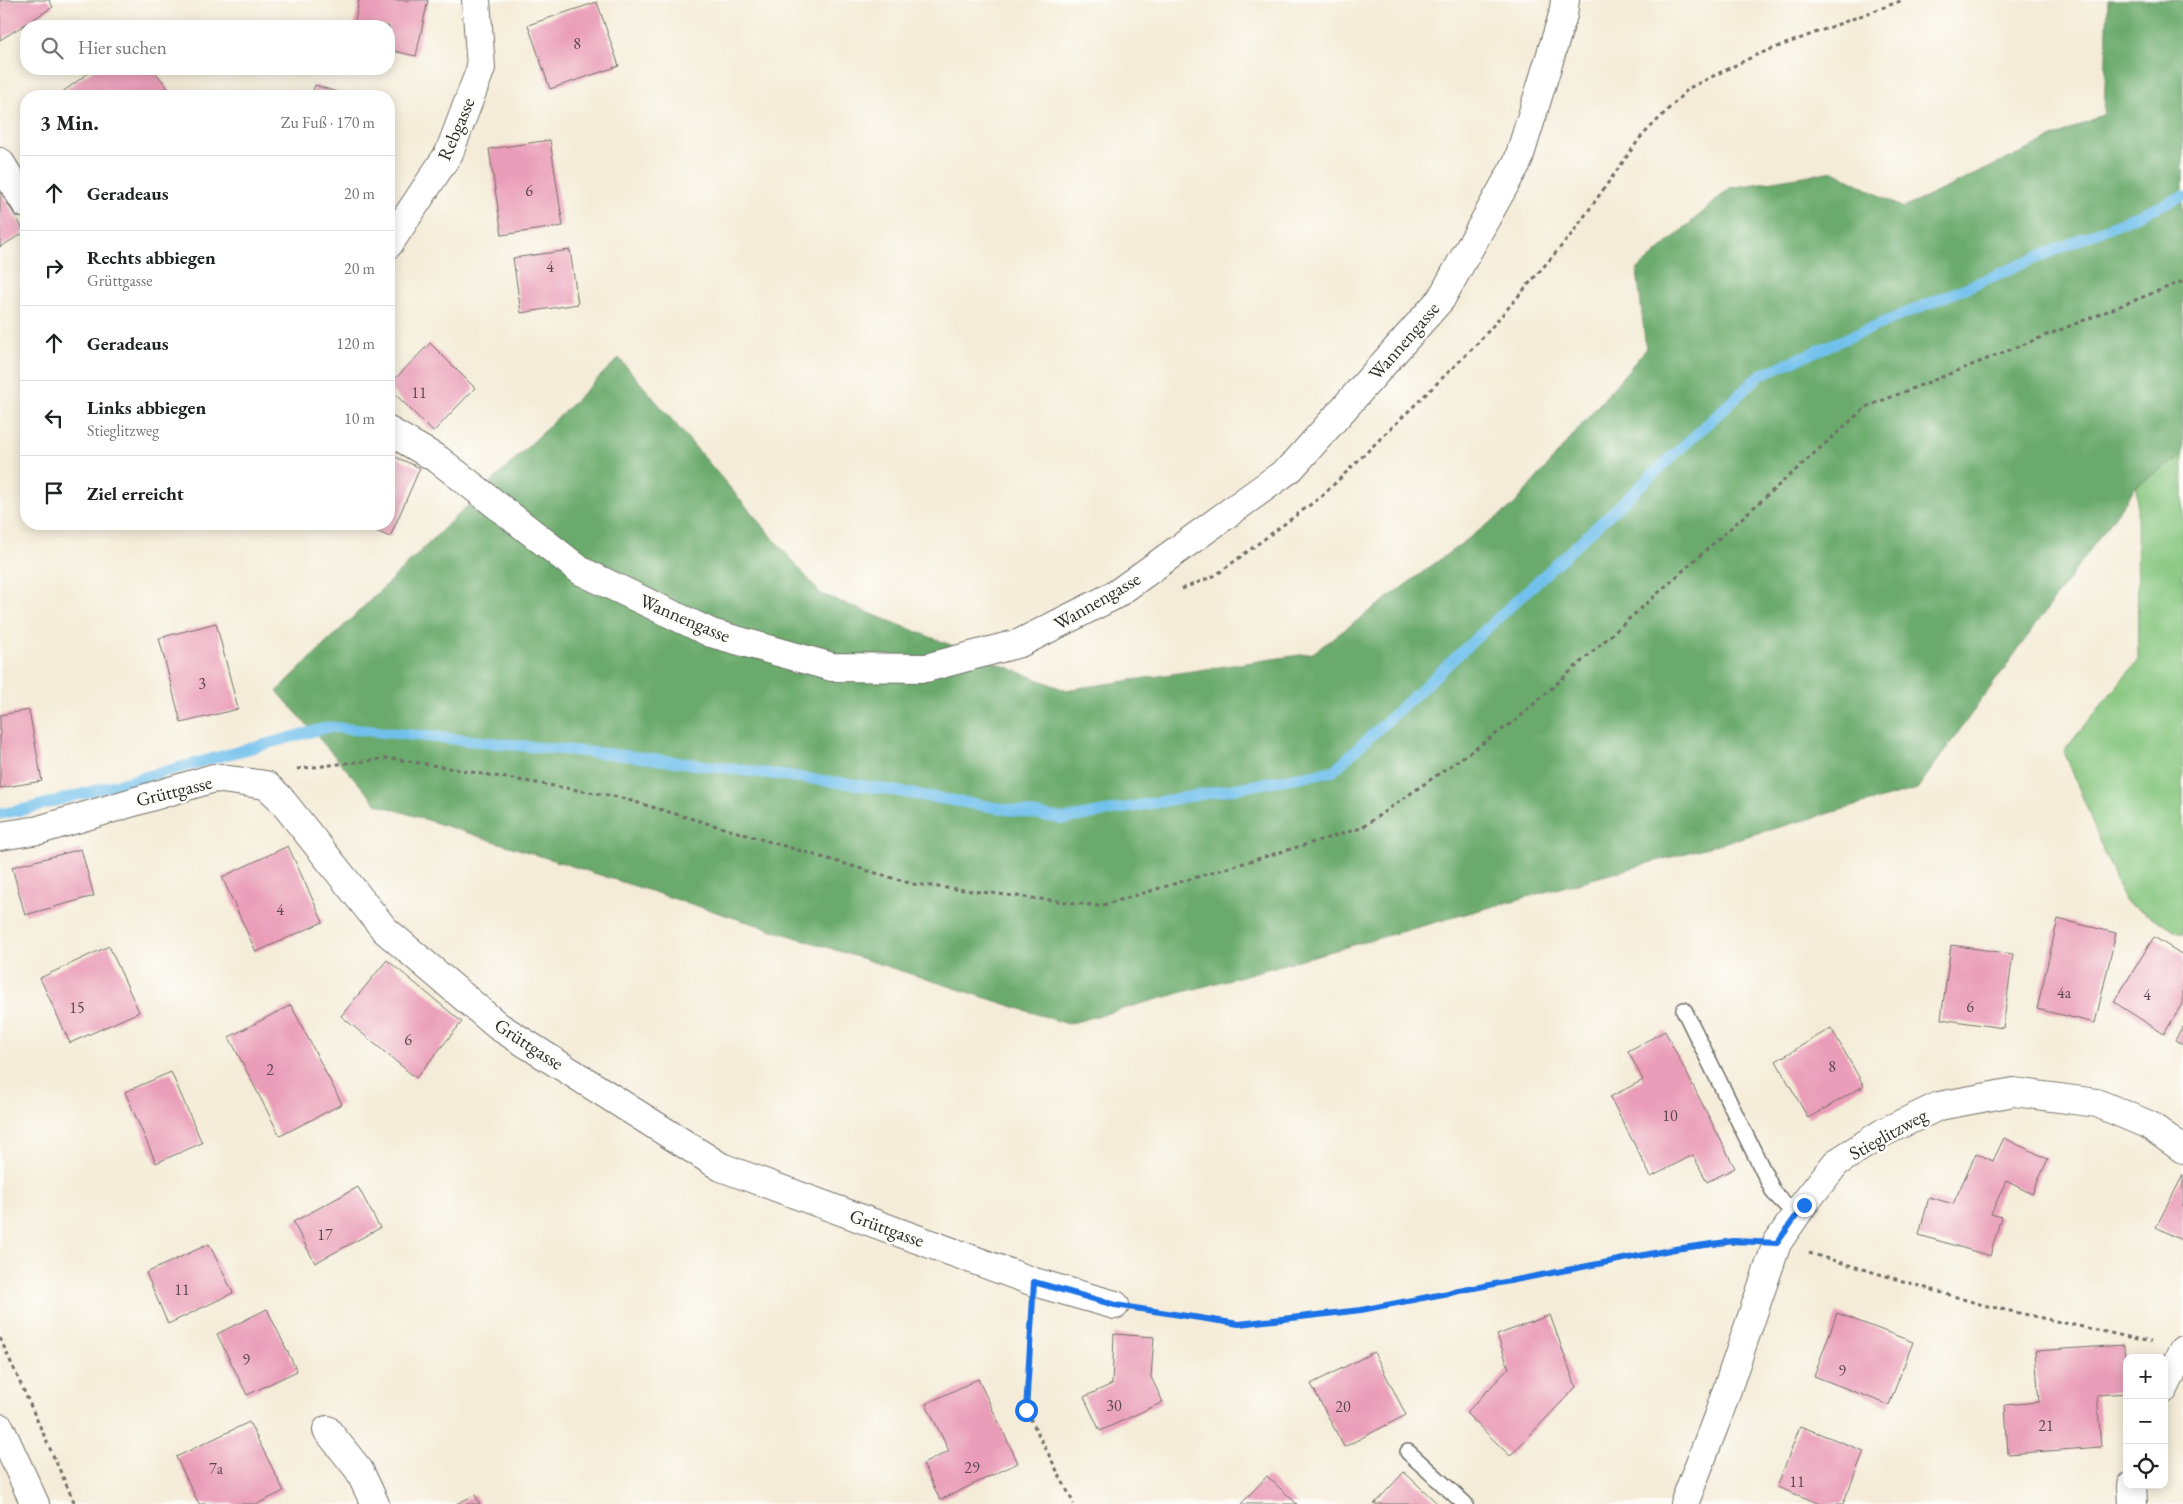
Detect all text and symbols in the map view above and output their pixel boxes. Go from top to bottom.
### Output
search box [20,20,395,75]
house number: 8 [573,33,581,54]
icon: search [38,34,66,62]
text: Hier suchen [78,35,167,60]
street label: Rebgasse [432,94,480,164]
text: 3 Min. [40,109,99,136]
text: Zu Fuß · 170 m [281,112,375,133]
icon: ahead [40,179,68,207]
house number: 6 [525,180,533,201]
text: Geradeaus [87,181,169,206]
text: 20 m [344,183,375,204]
text: Rechts abbiegen [87,245,216,270]
icon: right [40,254,68,282]
house number: 4 [546,256,554,277]
text: 20 m [344,258,375,279]
text: Grüttgasse [87,270,152,291]
street label: Wannengasse [1363,297,1445,385]
icon: ahead [40,329,68,357]
text: Geradeaus [87,331,169,356]
text: 120 m [336,333,375,354]
house number: 11 [411,382,427,403]
text: Links abbiegen [87,395,206,420]
icon: left [40,404,68,432]
text: 10 m [344,408,375,429]
text: Stieglitzweg [87,420,159,441]
icon: arrive [40,479,68,507]
text: Ziel erreicht [87,481,184,506]
street label: Wannengasse [1049,566,1145,636]
street label: Wannengasse [636,588,734,648]
house number: 3 [198,673,206,694]
street label: Grüttgasse [133,769,215,813]
house number: 4 [276,899,284,920]
house number: 4a [2057,982,2072,1003]
house number: 4 [2143,984,2151,1005]
house number: 6 [1966,996,1974,1017]
house number: 15 [69,997,85,1018]
street label: Grüttgasse [490,1012,568,1076]
house number: 6 [404,1029,412,1050]
house number: 8 [1828,1056,1836,1077]
house number: 2 [266,1059,274,1080]
street label: Stieglitzweg [1844,1102,1932,1166]
house number: 10 [1662,1105,1678,1126]
route end [1793,1194,1816,1217]
street label: Grüttgasse [846,1203,928,1253]
house number: 17 [317,1224,333,1245]
house number: 11 [174,1279,190,1300]
house number: 9 [242,1349,250,1370]
map controls [2123,1354,2168,1489]
button: + [2123,1354,2168,1399]
house number: 9 [1838,1360,1846,1381]
house number: 30 [1106,1395,1122,1416]
house number: 20 [1335,1396,1351,1417]
route start [1015,1399,1038,1422]
button: − [2123,1399,2168,1444]
house number: 21 [2038,1415,2054,1436]
button: locate [2123,1444,2168,1489]
house number: 29 [964,1457,980,1478]
house number: 7a [209,1458,224,1479]
house number: 11 [1789,1471,1805,1492]

